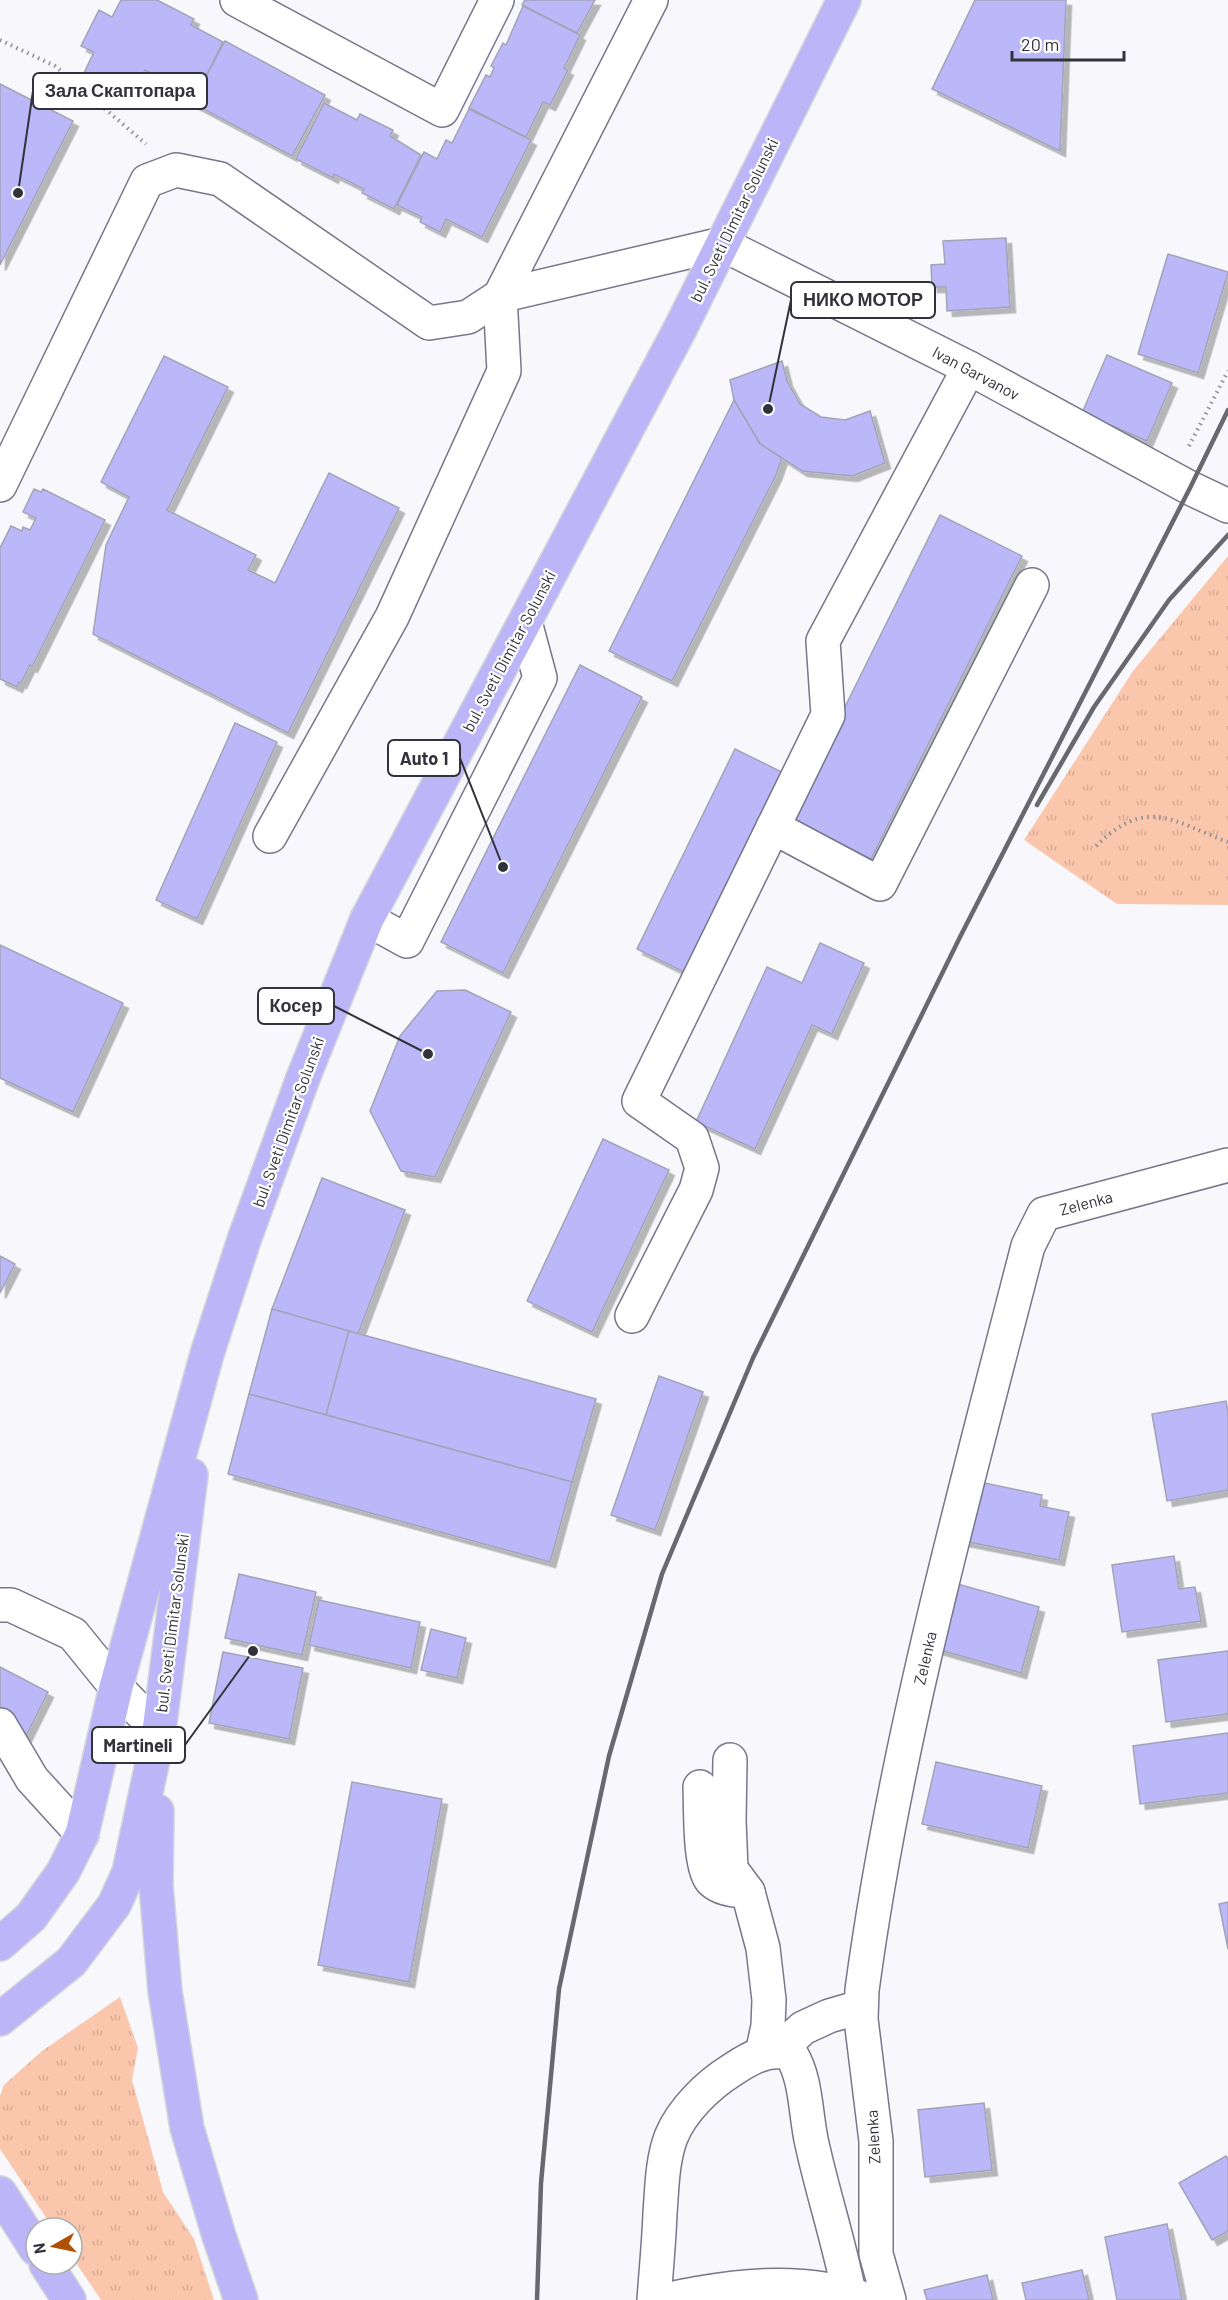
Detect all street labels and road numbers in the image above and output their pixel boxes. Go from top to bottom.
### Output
street label: bul. Sveti Dimitar Solunski [686,135,782,305]
street label: Ivan Garvanov [929,342,1023,404]
street label: bul. Sveti Dimitar Solunski [458,567,559,735]
street label: bul. Sveti Dimitar Solunski [248,1034,327,1210]
street label: Zelenka [1057,1186,1114,1219]
street label: bul. Sveti Dimitar Solunski [151,1533,192,1713]
street label: Zelenka [909,1629,940,1686]
street label: Zelenka [862,2109,883,2165]

